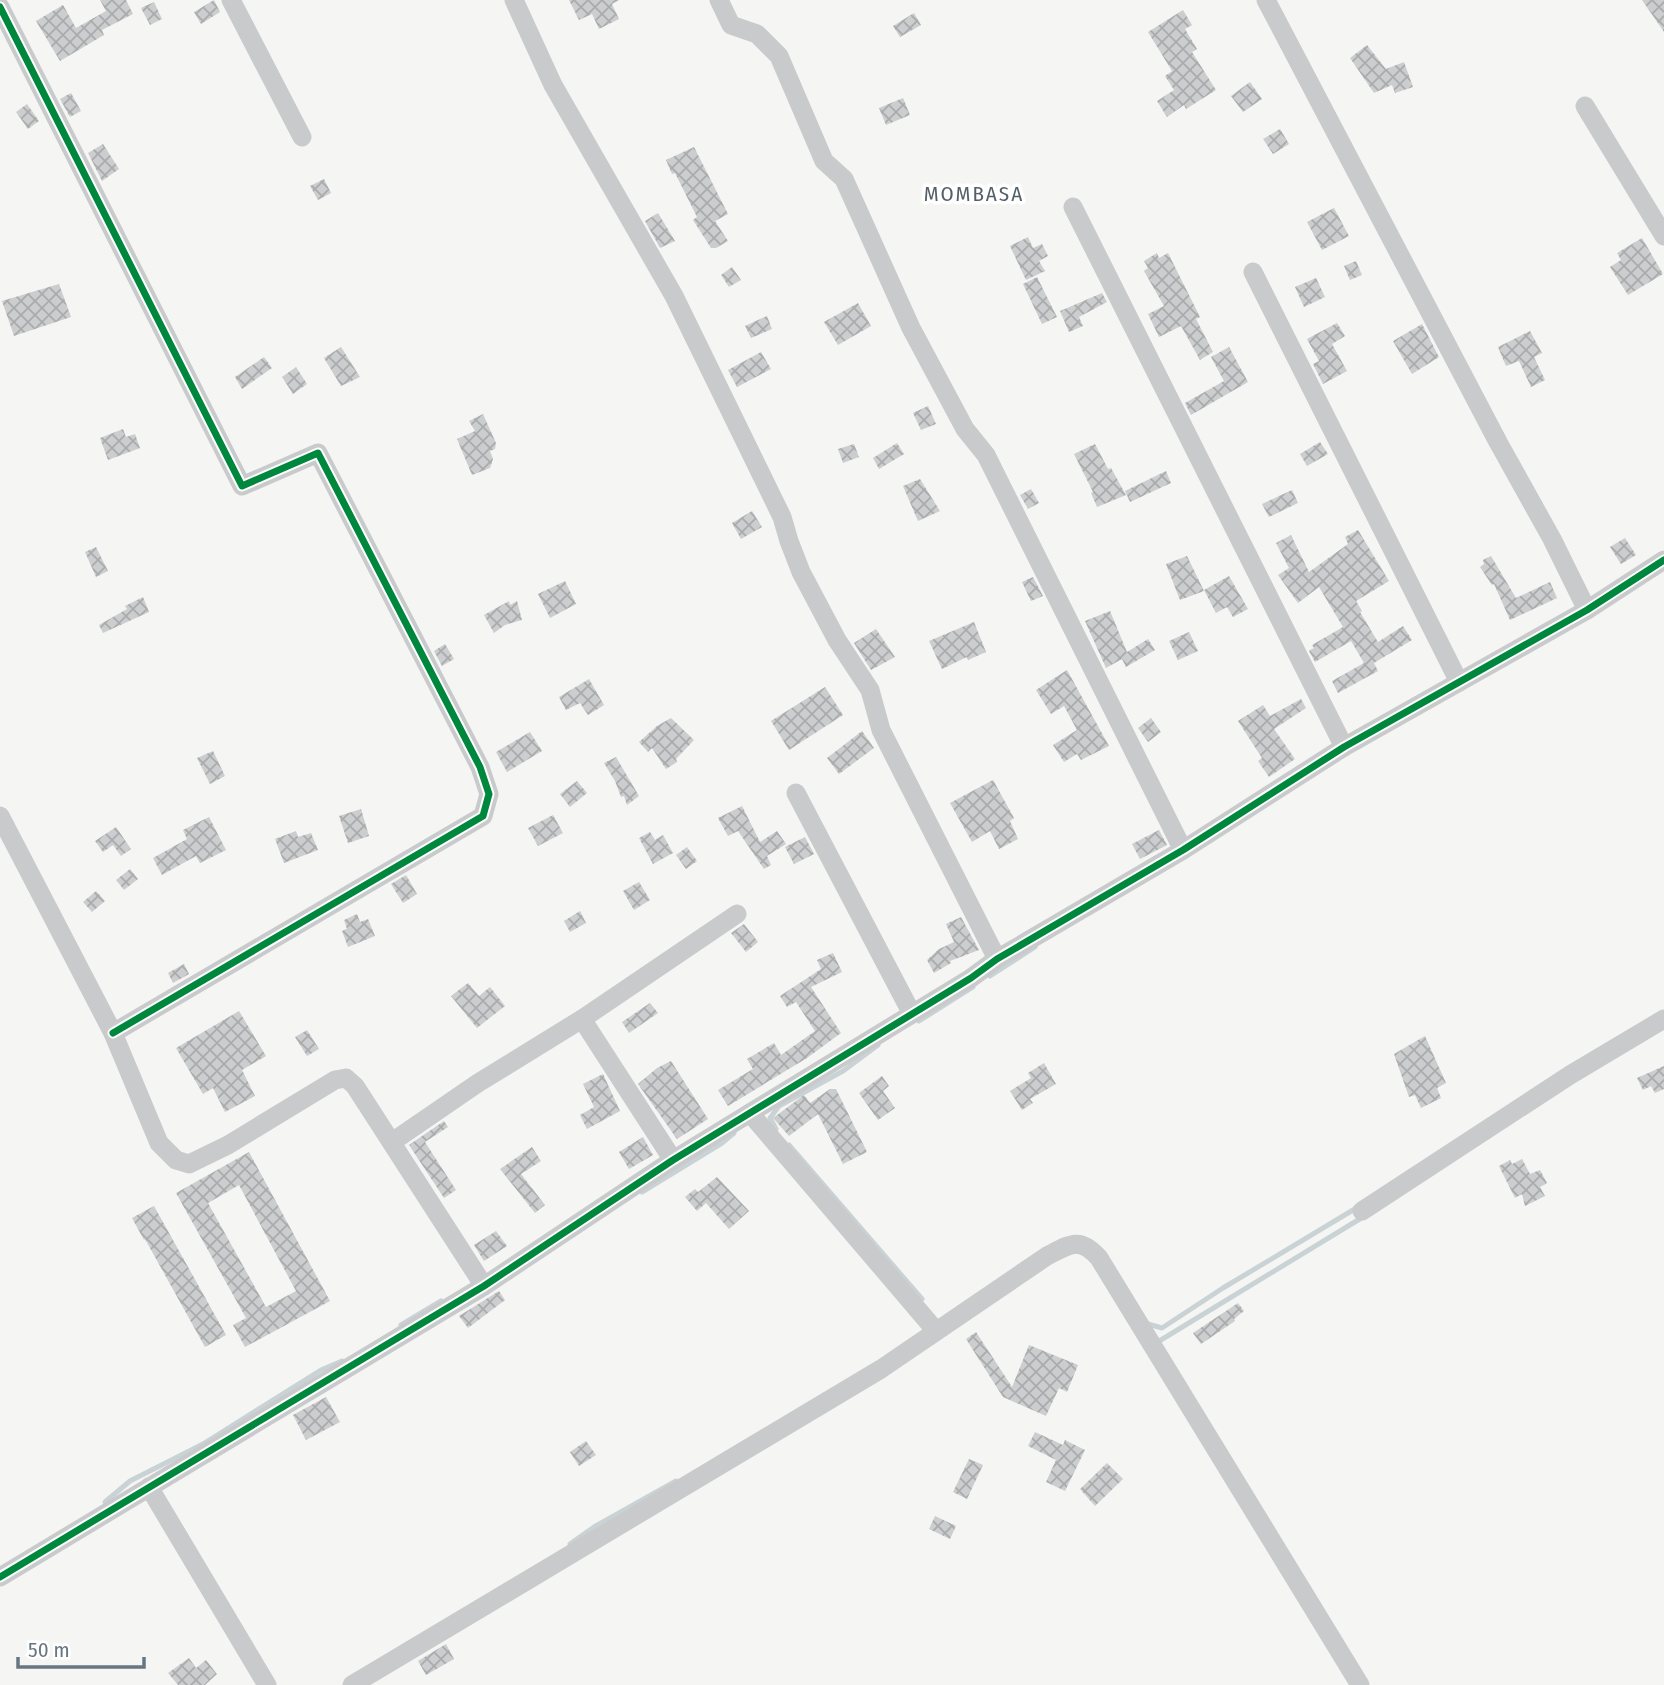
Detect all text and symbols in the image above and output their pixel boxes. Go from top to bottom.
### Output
district label: MOMBASA [924,181,1024,207]
scale bar [18,1626,144,1670]
text: 50 m [28,1637,70,1663]

